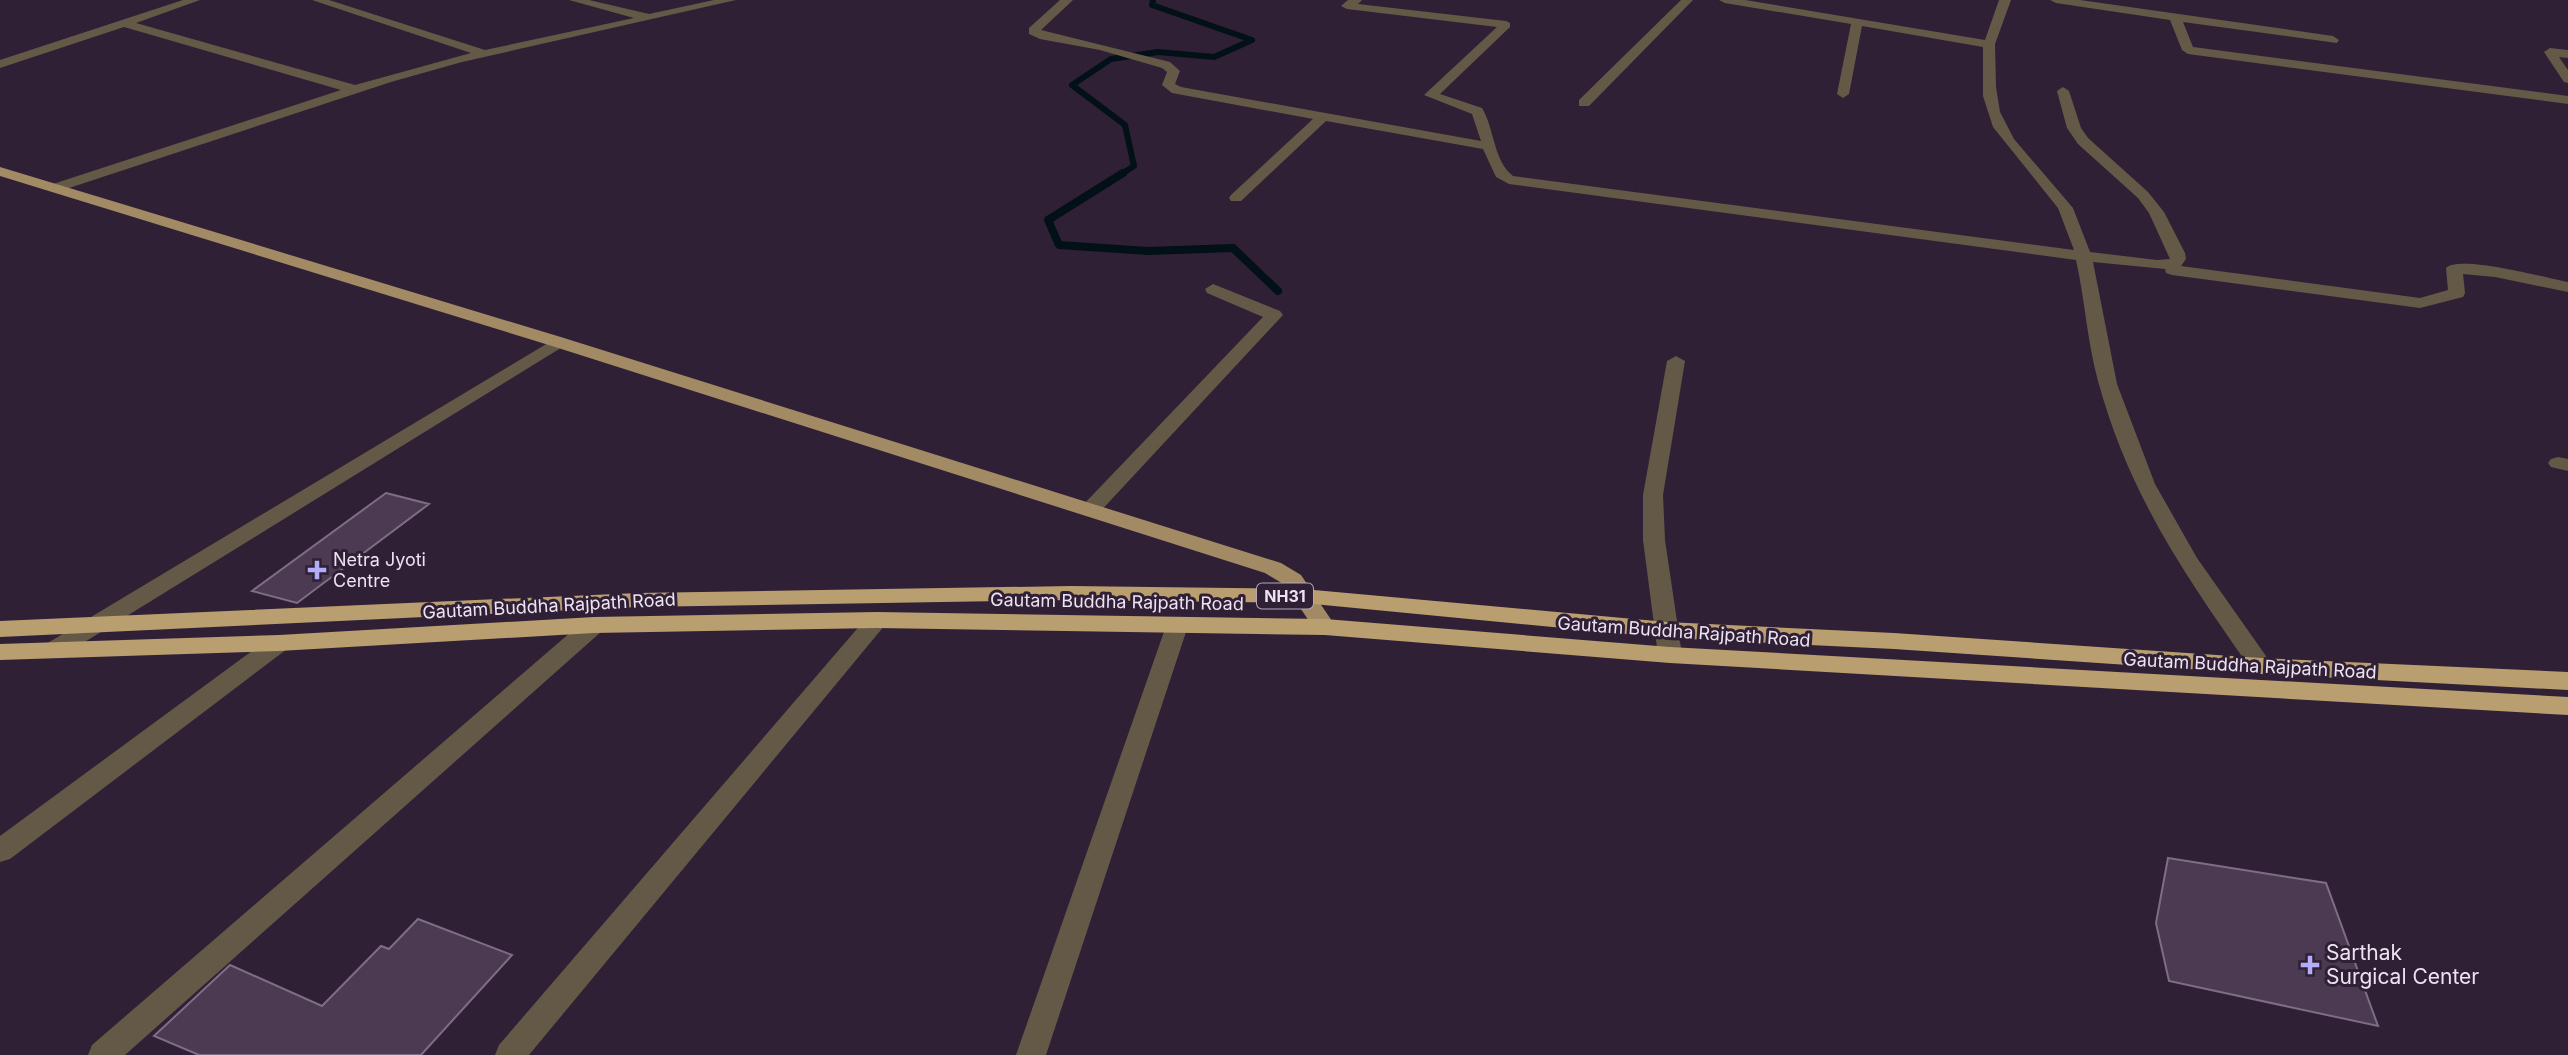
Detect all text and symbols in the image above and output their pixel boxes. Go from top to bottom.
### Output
place label: Netra Jyoti Centre [333,549,426,591]
marker: Netra Jyoti Centre [307,560,327,580]
road number: NH31 [1257,583,1313,608]
street label: Gautam Buddha Rajpath Road [422,588,676,623]
street label: Gautam Buddha Rajpath Road [990,589,1244,614]
street label: Gautam Buddha Rajpath Road [1557,612,1811,651]
street label: Gautam Buddha Rajpath Road [2123,648,2377,683]
place label: Sarthak Surgical Center [2326,940,2479,989]
marker: Sarthak Surgical Center [2300,955,2320,975]

